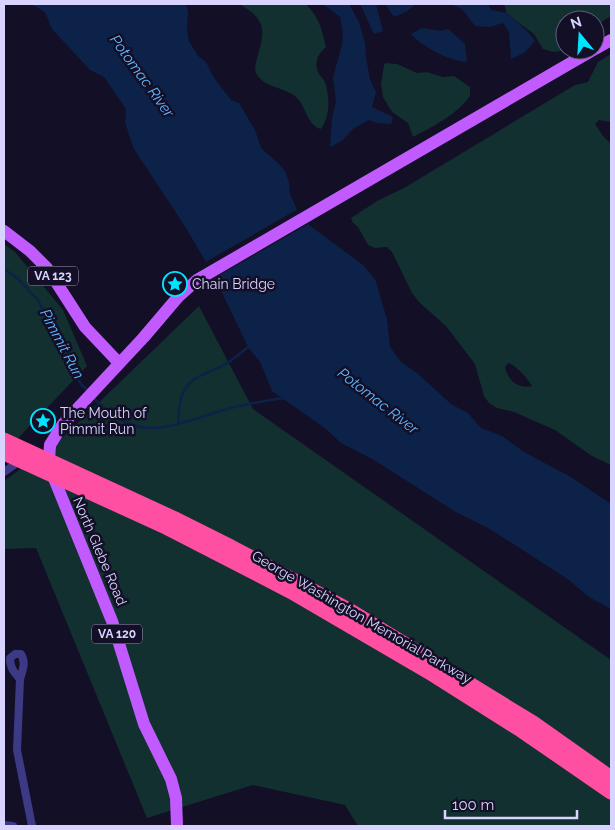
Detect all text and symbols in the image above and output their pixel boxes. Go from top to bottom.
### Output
north arrow [555,10,605,60]
text: N [568,13,584,32]
water label: Potomac River [106,31,178,121]
road number: VA 123 [28,266,78,286]
place icon: Chain Bridge [162,271,188,297]
place label: Chain Bridge [192,276,275,292]
water label: Pimmit Run [36,306,88,382]
water label: Potomac River [334,364,423,439]
place label: The Mouth of Pimmit Run [60,405,148,437]
place icon: The Mouth of Pimmit Run [30,408,56,434]
street label: North Glebe Road [70,494,130,608]
street label: George Washington Memorial Parkway [249,547,475,687]
road number: VA 120 [92,624,142,644]
scale bar [445,788,578,820]
text: 100 m [452,796,494,814]

